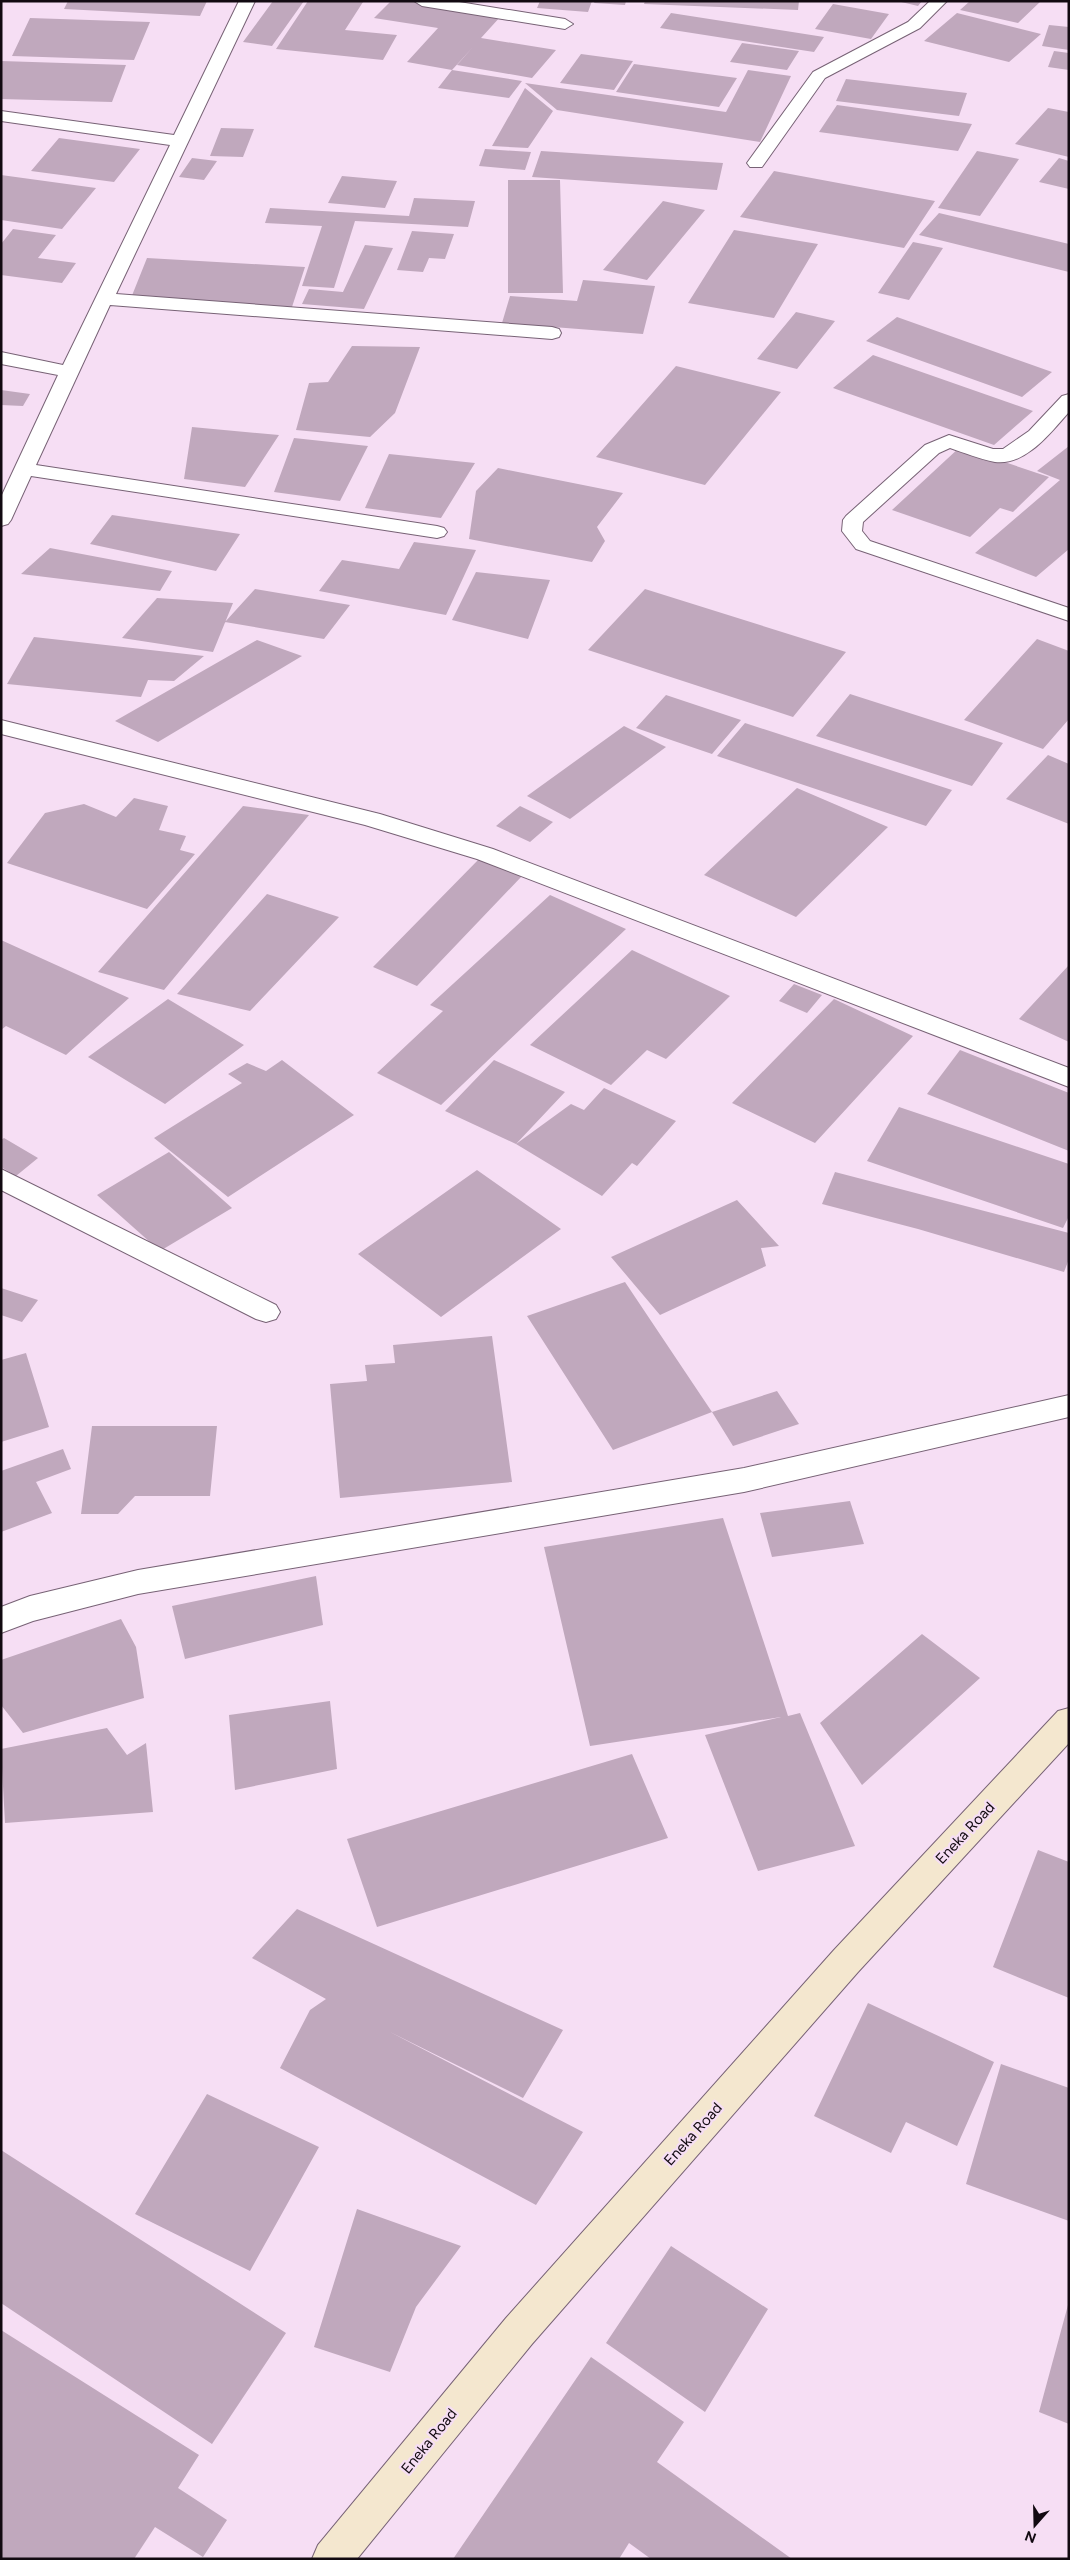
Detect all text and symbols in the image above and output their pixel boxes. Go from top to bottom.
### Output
street label: Eneka Road [932,1798,998,1868]
street label: Eneka Road [660,2099,726,2169]
street label: Eneka Road [397,2405,461,2477]
north arrow [1010,2500,1060,2550]
text: N [1023,2527,1039,2547]

